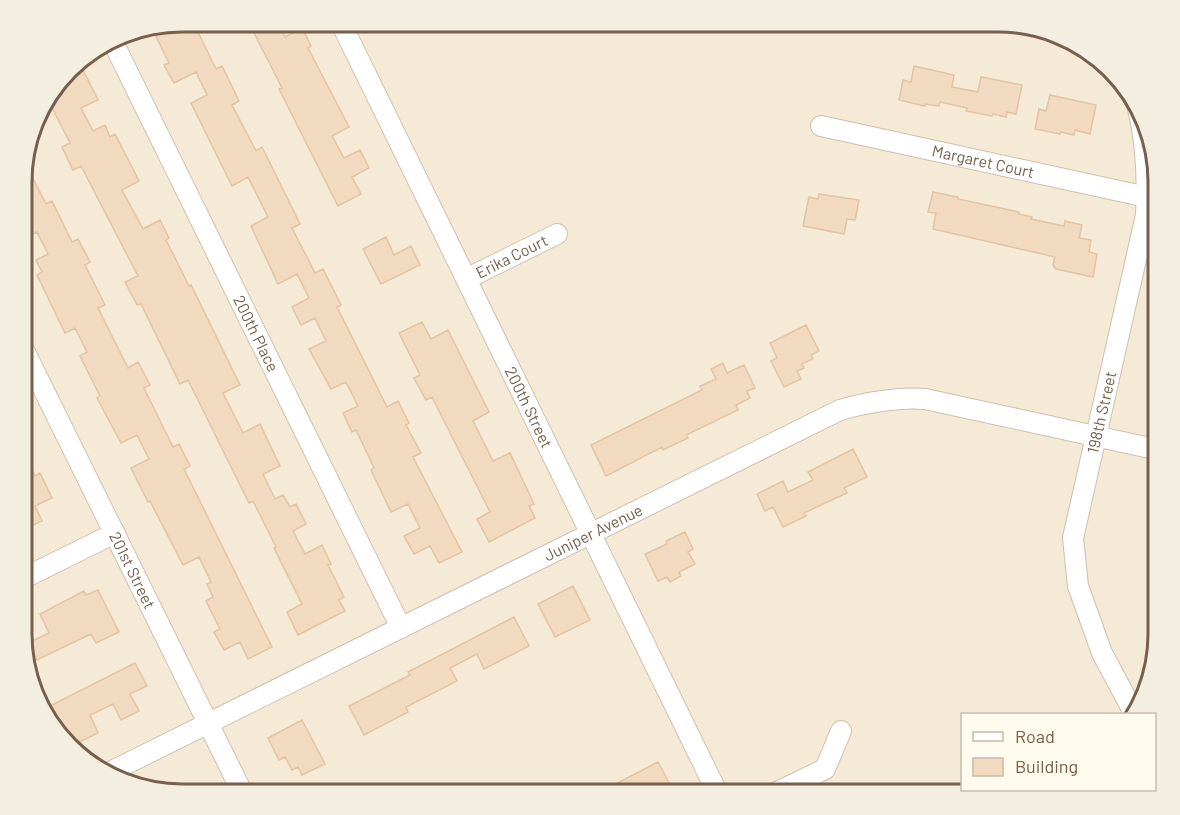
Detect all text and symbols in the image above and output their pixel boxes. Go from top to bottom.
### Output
street label: Margaret Court [930,140,1036,181]
street label: Erika Court [472,230,551,282]
street label: 200th Place [230,292,283,374]
street label: 200th Street [501,363,557,451]
street label: 198th Street [1082,369,1119,455]
street label: Juniper Avenue [540,500,645,564]
street label: 201st Street [106,528,160,612]
legend [961,713,1156,791]
text: Road [1015,725,1055,747]
text: Building [1015,755,1078,777]

